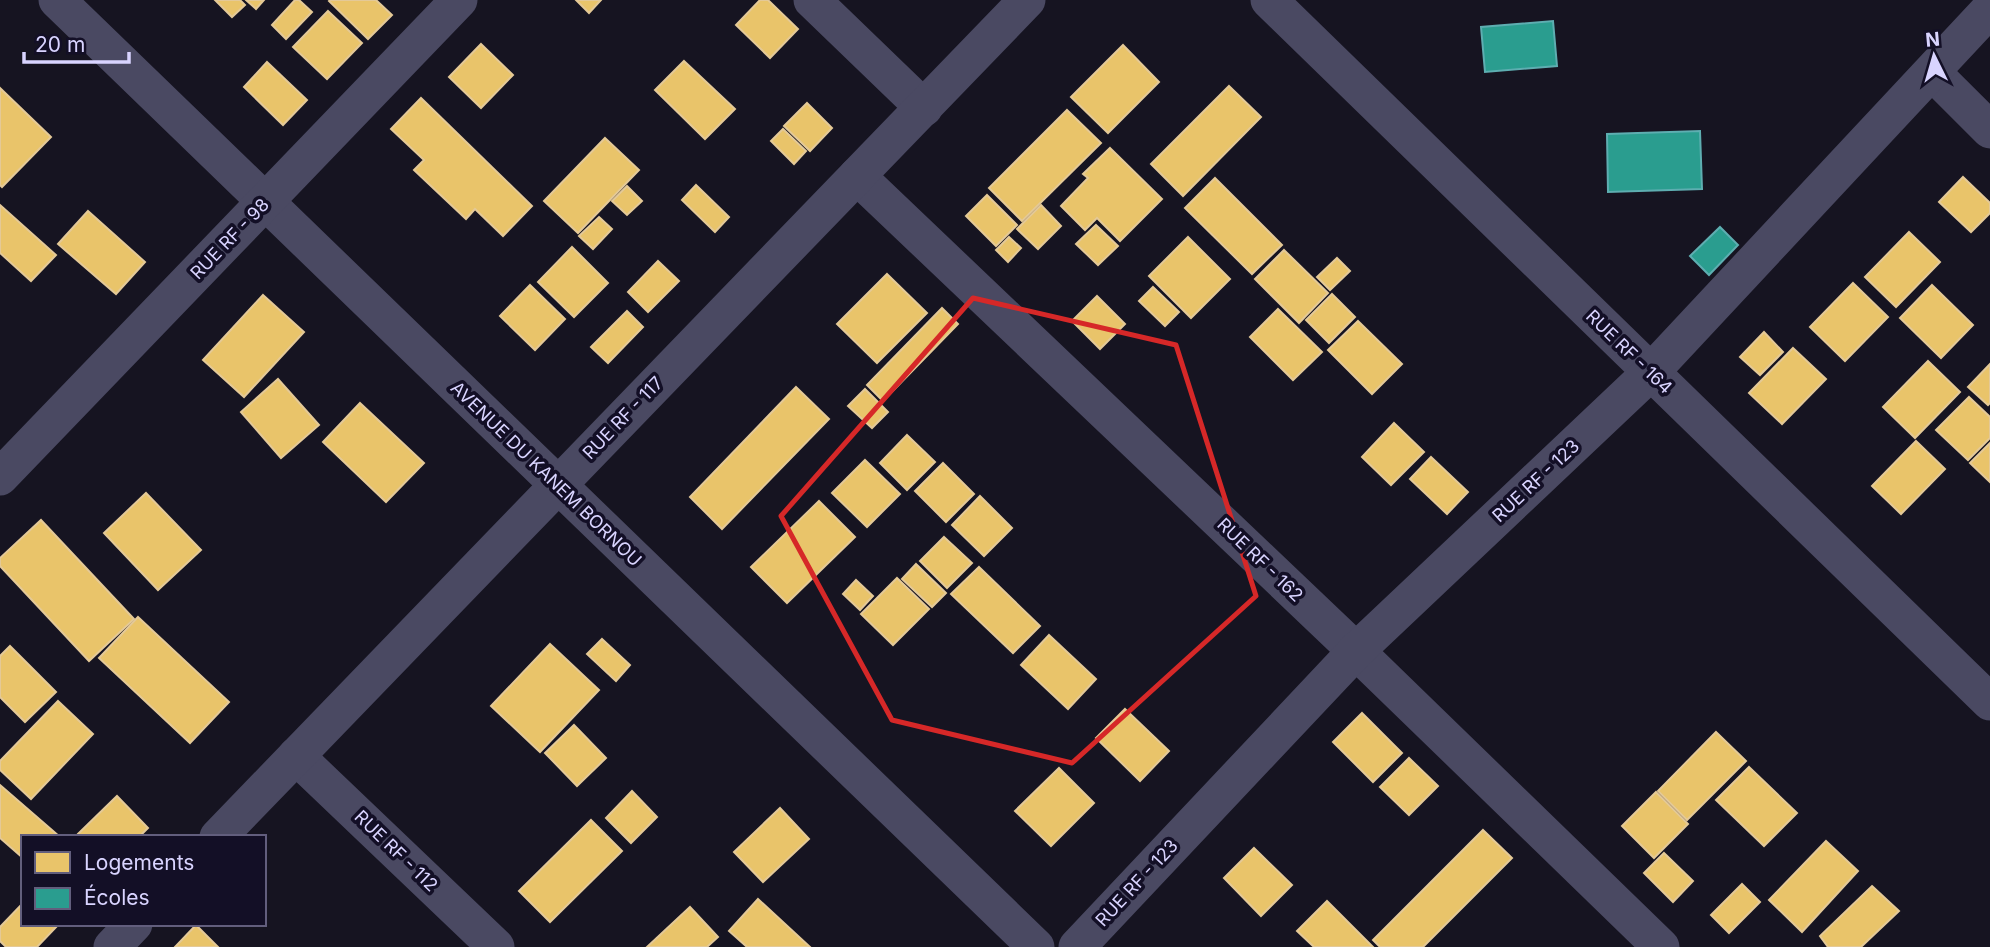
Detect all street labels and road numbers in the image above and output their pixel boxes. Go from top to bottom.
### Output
street label: RUE RF - 98 [186,194,273,283]
street label: RUE RF - 164 [1582,305,1677,398]
street label: RUE RF - 117 [578,372,667,463]
street label: AVENUE DU KANEM BORNOU [447,377,646,570]
street label: RUE RF - 123 [1488,435,1583,526]
street label: RUE RF - 162 [1213,514,1308,606]
street label: RUE RF - 112 [351,806,442,895]
street label: RUE RF - 123 [1091,835,1182,930]

